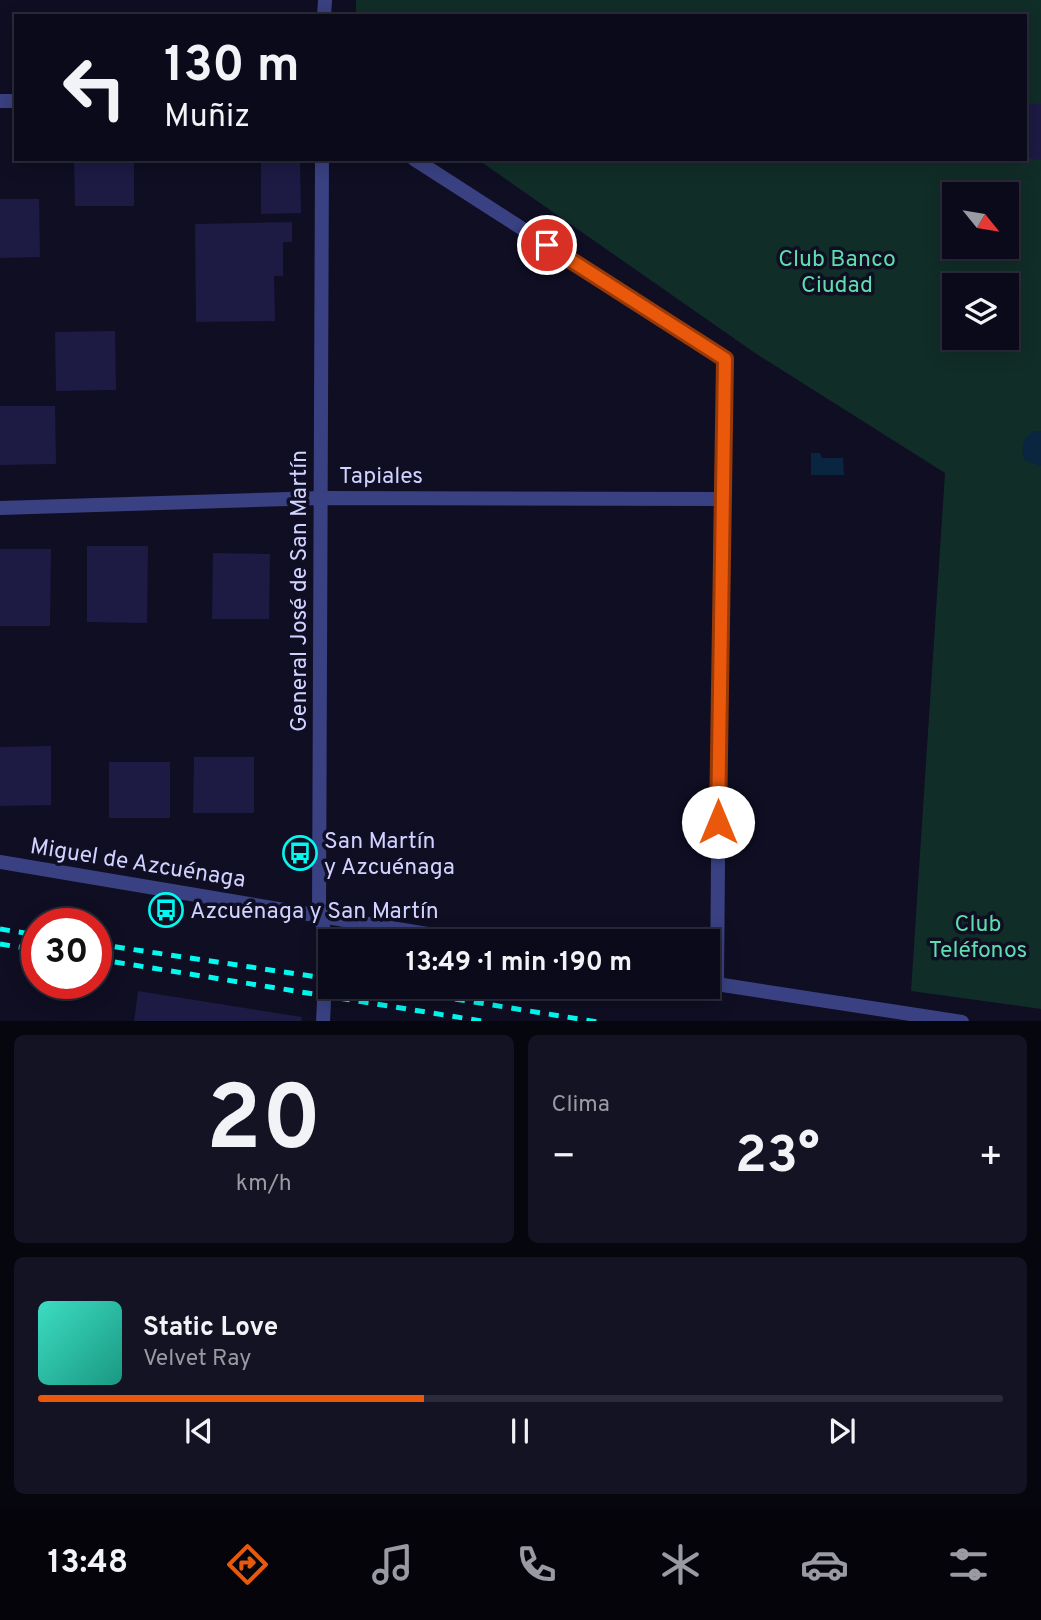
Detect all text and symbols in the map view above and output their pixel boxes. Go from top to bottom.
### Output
text: 130 m [164,37,300,99]
icon: left [49,42,140,133]
text: Muñiz [164,98,250,138]
north arrow [942,182,1018,259]
map controls [942,182,1019,350]
pin [517,215,577,275]
icon: arrive [528,226,566,264]
park label: Club Banco Ciudad [778,246,896,301]
button: layers [942,273,1019,350]
street label: General José de San Martín [286,450,315,732]
street label: Tapiales [339,463,423,492]
position arrow [681,785,755,859]
place label: San Martín y Azcuénaga [324,828,455,883]
street label: Miguel de Azcuénaga [28,833,247,896]
bus stop icon: San Martín y Azcuénaga [281,834,319,872]
bus stop icon: Azcuénaga y San Martín [147,891,185,929]
place label: Azcuénaga y San Martín [190,898,439,927]
speed limit sign: 30 [21,908,112,999]
park label: Club Teléfonos [929,911,1027,966]
text: 13:49 · 1 min · 190 m [406,947,632,980]
text: 20 [206,1067,321,1182]
text: Clima [552,1091,610,1120]
text: 23° [735,1125,820,1191]
text: − [552,1134,576,1183]
text: + [978,1134,1003,1183]
text: km/h [236,1170,292,1199]
text: Static Love [143,1312,278,1345]
text: Velvet Ray [143,1345,251,1374]
icon: previous [180,1412,218,1450]
icon: pause [501,1412,539,1450]
icon: next [823,1412,861,1450]
icon: directions [223,1540,272,1589]
icon: music [368,1540,417,1589]
icon: phone [512,1540,561,1589]
icon: climate [656,1540,705,1589]
icon: car [800,1540,849,1589]
icon: filters [944,1540,993,1589]
text: 13:48 [48,1544,128,1584]

